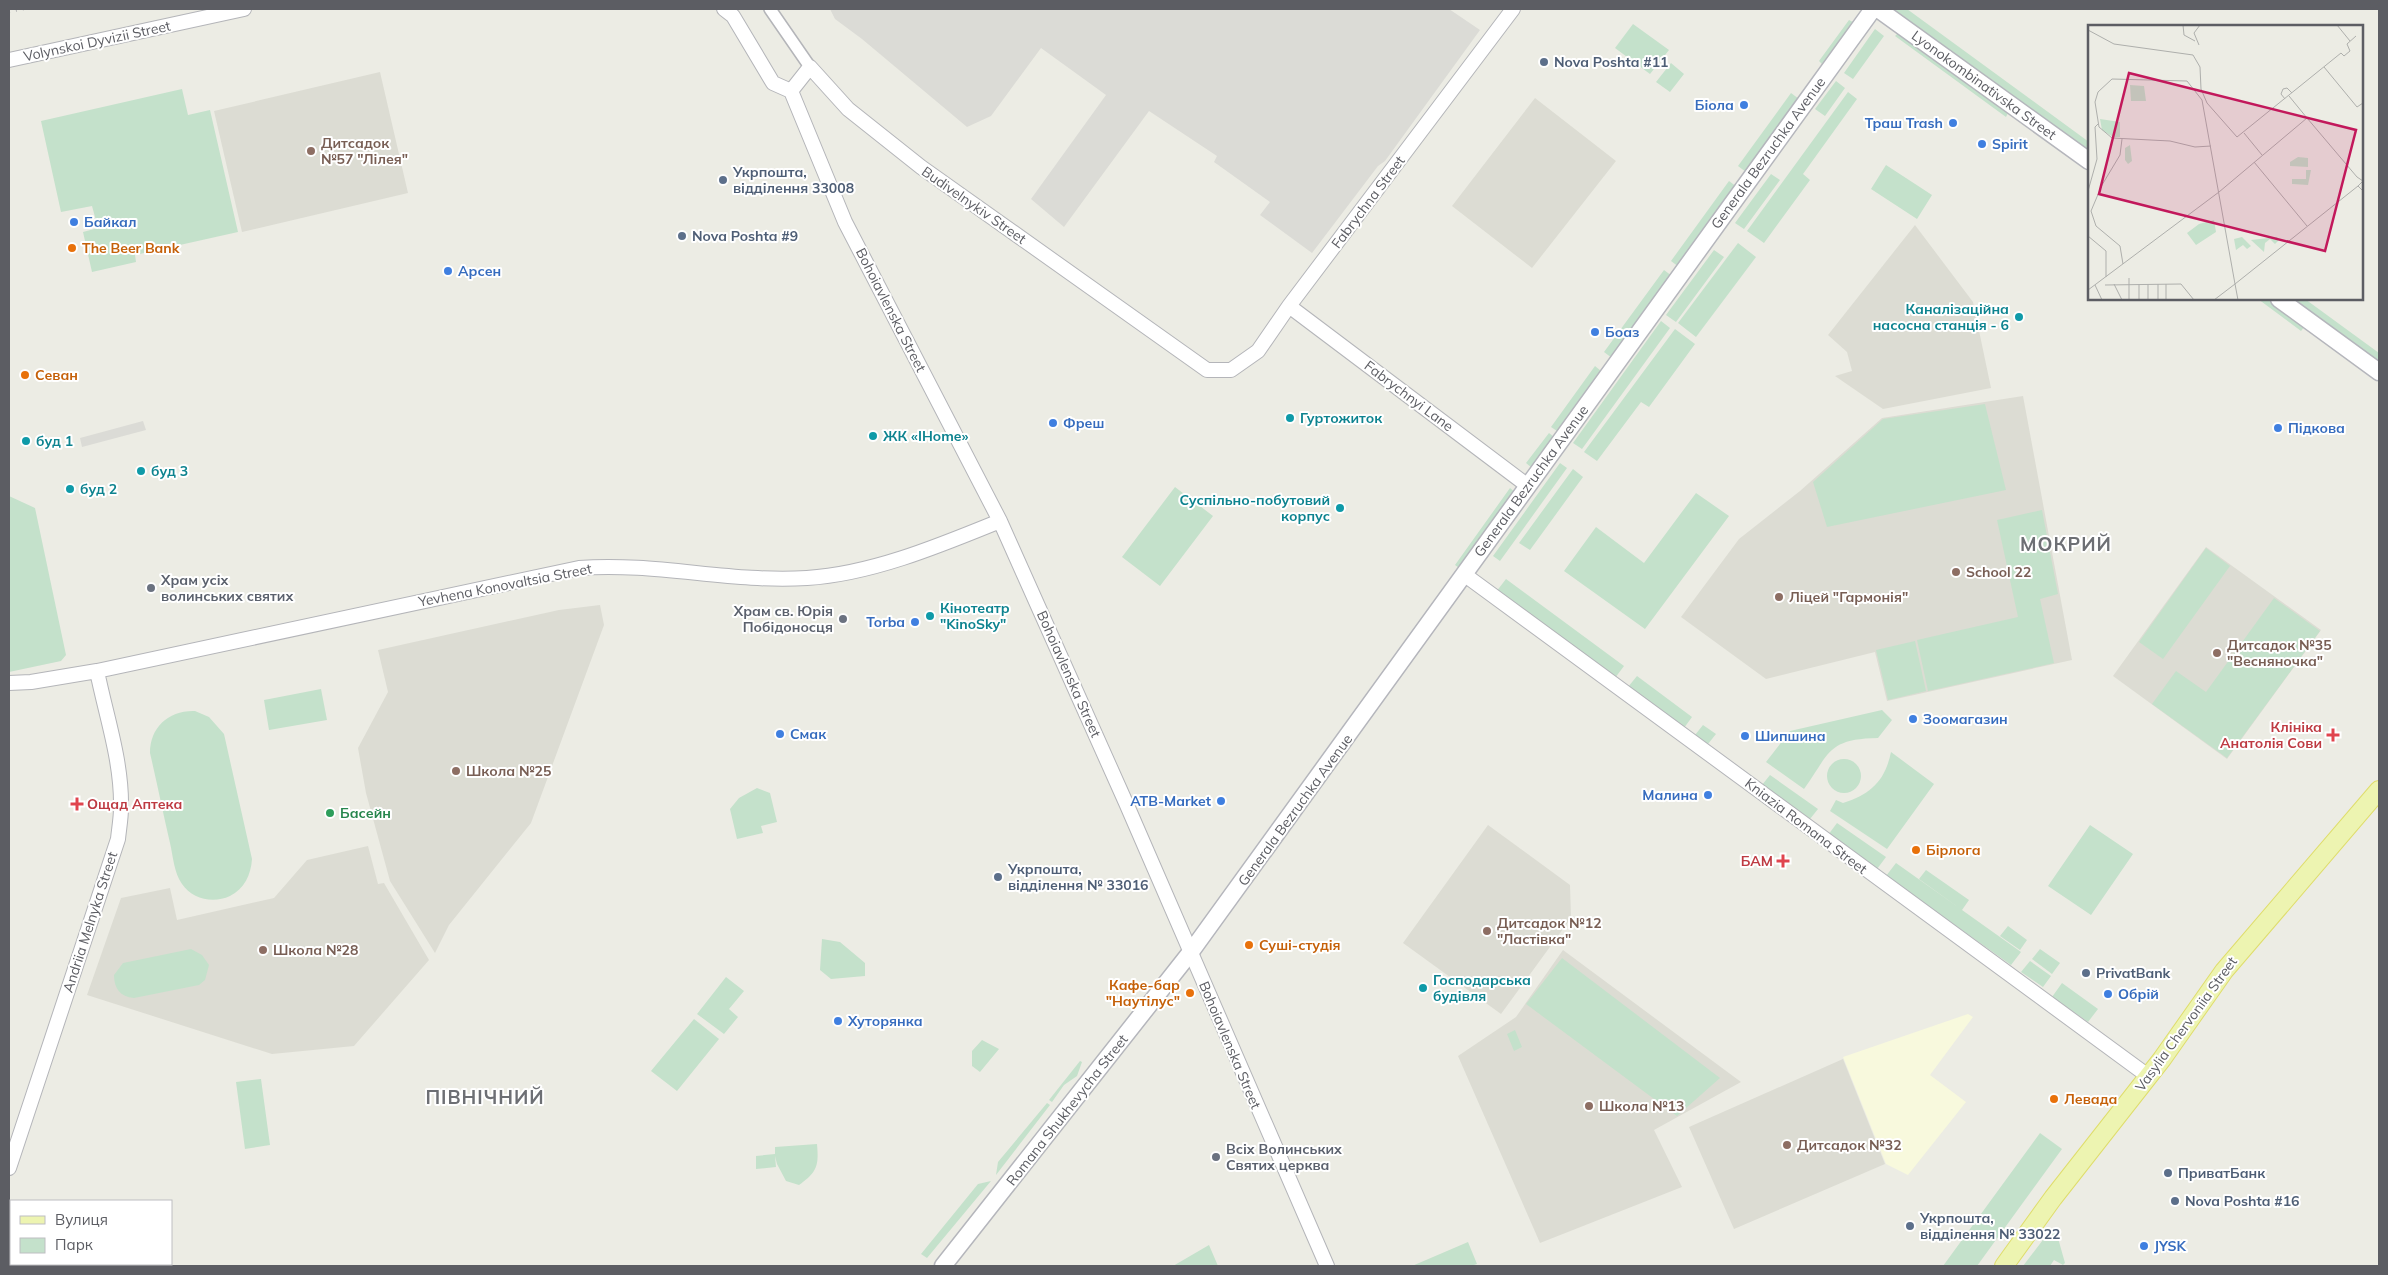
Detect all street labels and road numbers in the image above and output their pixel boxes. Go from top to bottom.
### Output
street label: Volynskoi Dyvizii Street [22,17,172,65]
street label: Lyonokombinativska Street [1908,26,2060,144]
street label: Generala Bezruchka Avenue [1707,74,1829,232]
street label: Fabrychna Street [1327,152,1409,252]
street label: Budivelnykiv Street [918,162,1030,248]
street label: Bohoiavlenska Street [852,245,930,375]
street label: Fabrychnyi Lane [1361,357,1457,435]
street label: Generala Bezruchka Avenue [1470,402,1592,560]
street label: Yevhena Konovaltsia Street [416,559,593,611]
street label: Bohoiavlenska Street [1033,608,1105,740]
street label: Generala Bezruchka Avenue [1234,731,1356,889]
street label: Kniazia Romana Street [1741,774,1871,878]
street label: Andriia Melnyka Street [59,849,121,995]
street label: Vasylia Chervoniia Street [2131,953,2241,1095]
street label: Bohoiavlenska Street [1195,979,1265,1112]
street label: Romana Shukhevycha Street [1002,1031,1132,1189]

